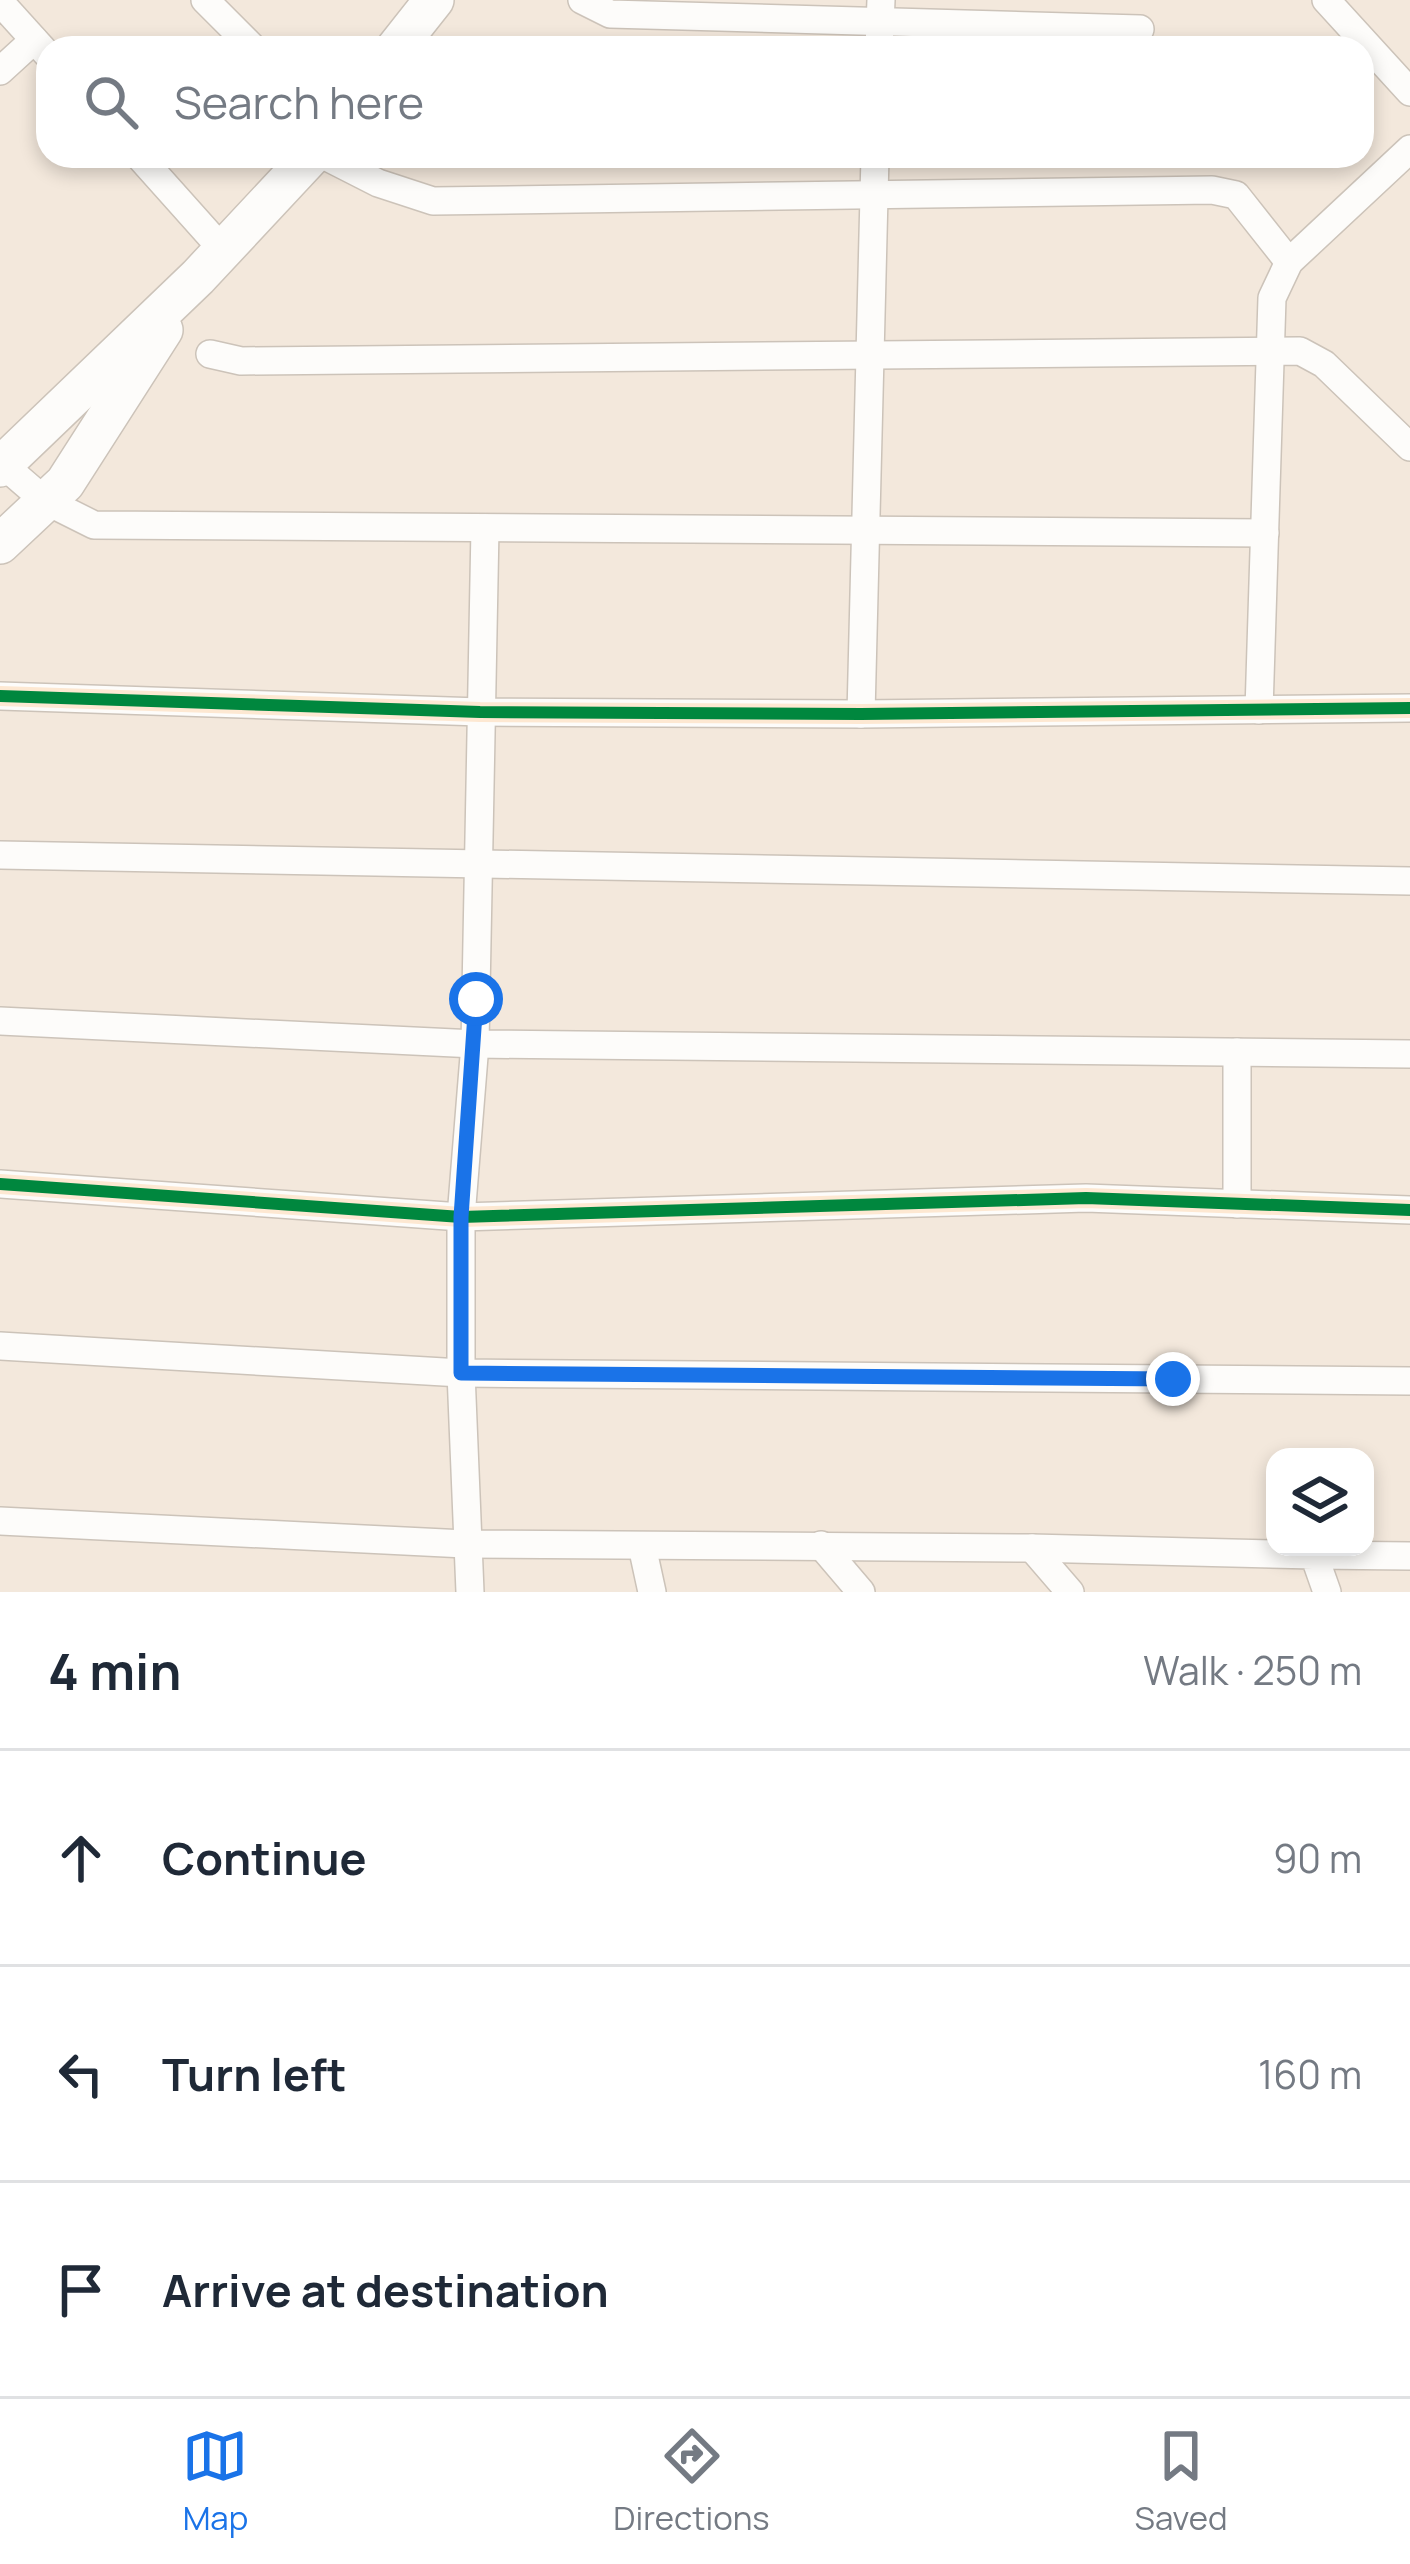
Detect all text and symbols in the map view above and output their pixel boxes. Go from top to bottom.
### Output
search box [36,36,1374,168]
icon: search [78,69,144,135]
text: Search here [174,71,424,133]
route start [449,972,503,1026]
route end [1146,1352,1200,1406]
map controls [1266,1448,1374,1556]
button: layers [1266,1448,1374,1556]
text: 4 min [48,1636,181,1705]
text: Walk · 250 m [1143,1643,1362,1697]
icon: ahead [48,1825,114,1891]
text: Continue [162,1827,367,1889]
text: 90 m [1273,1831,1362,1885]
icon: left [48,2041,114,2107]
text: Turn left [162,2043,347,2105]
text: 160 m [1258,2047,1362,2101]
icon: arrive [48,2257,114,2323]
text: Arrive at destination [162,2259,609,2321]
tab: Map [182,2423,248,2540]
tab: Directions [613,2423,770,2540]
tab: Saved [1135,2423,1228,2540]

